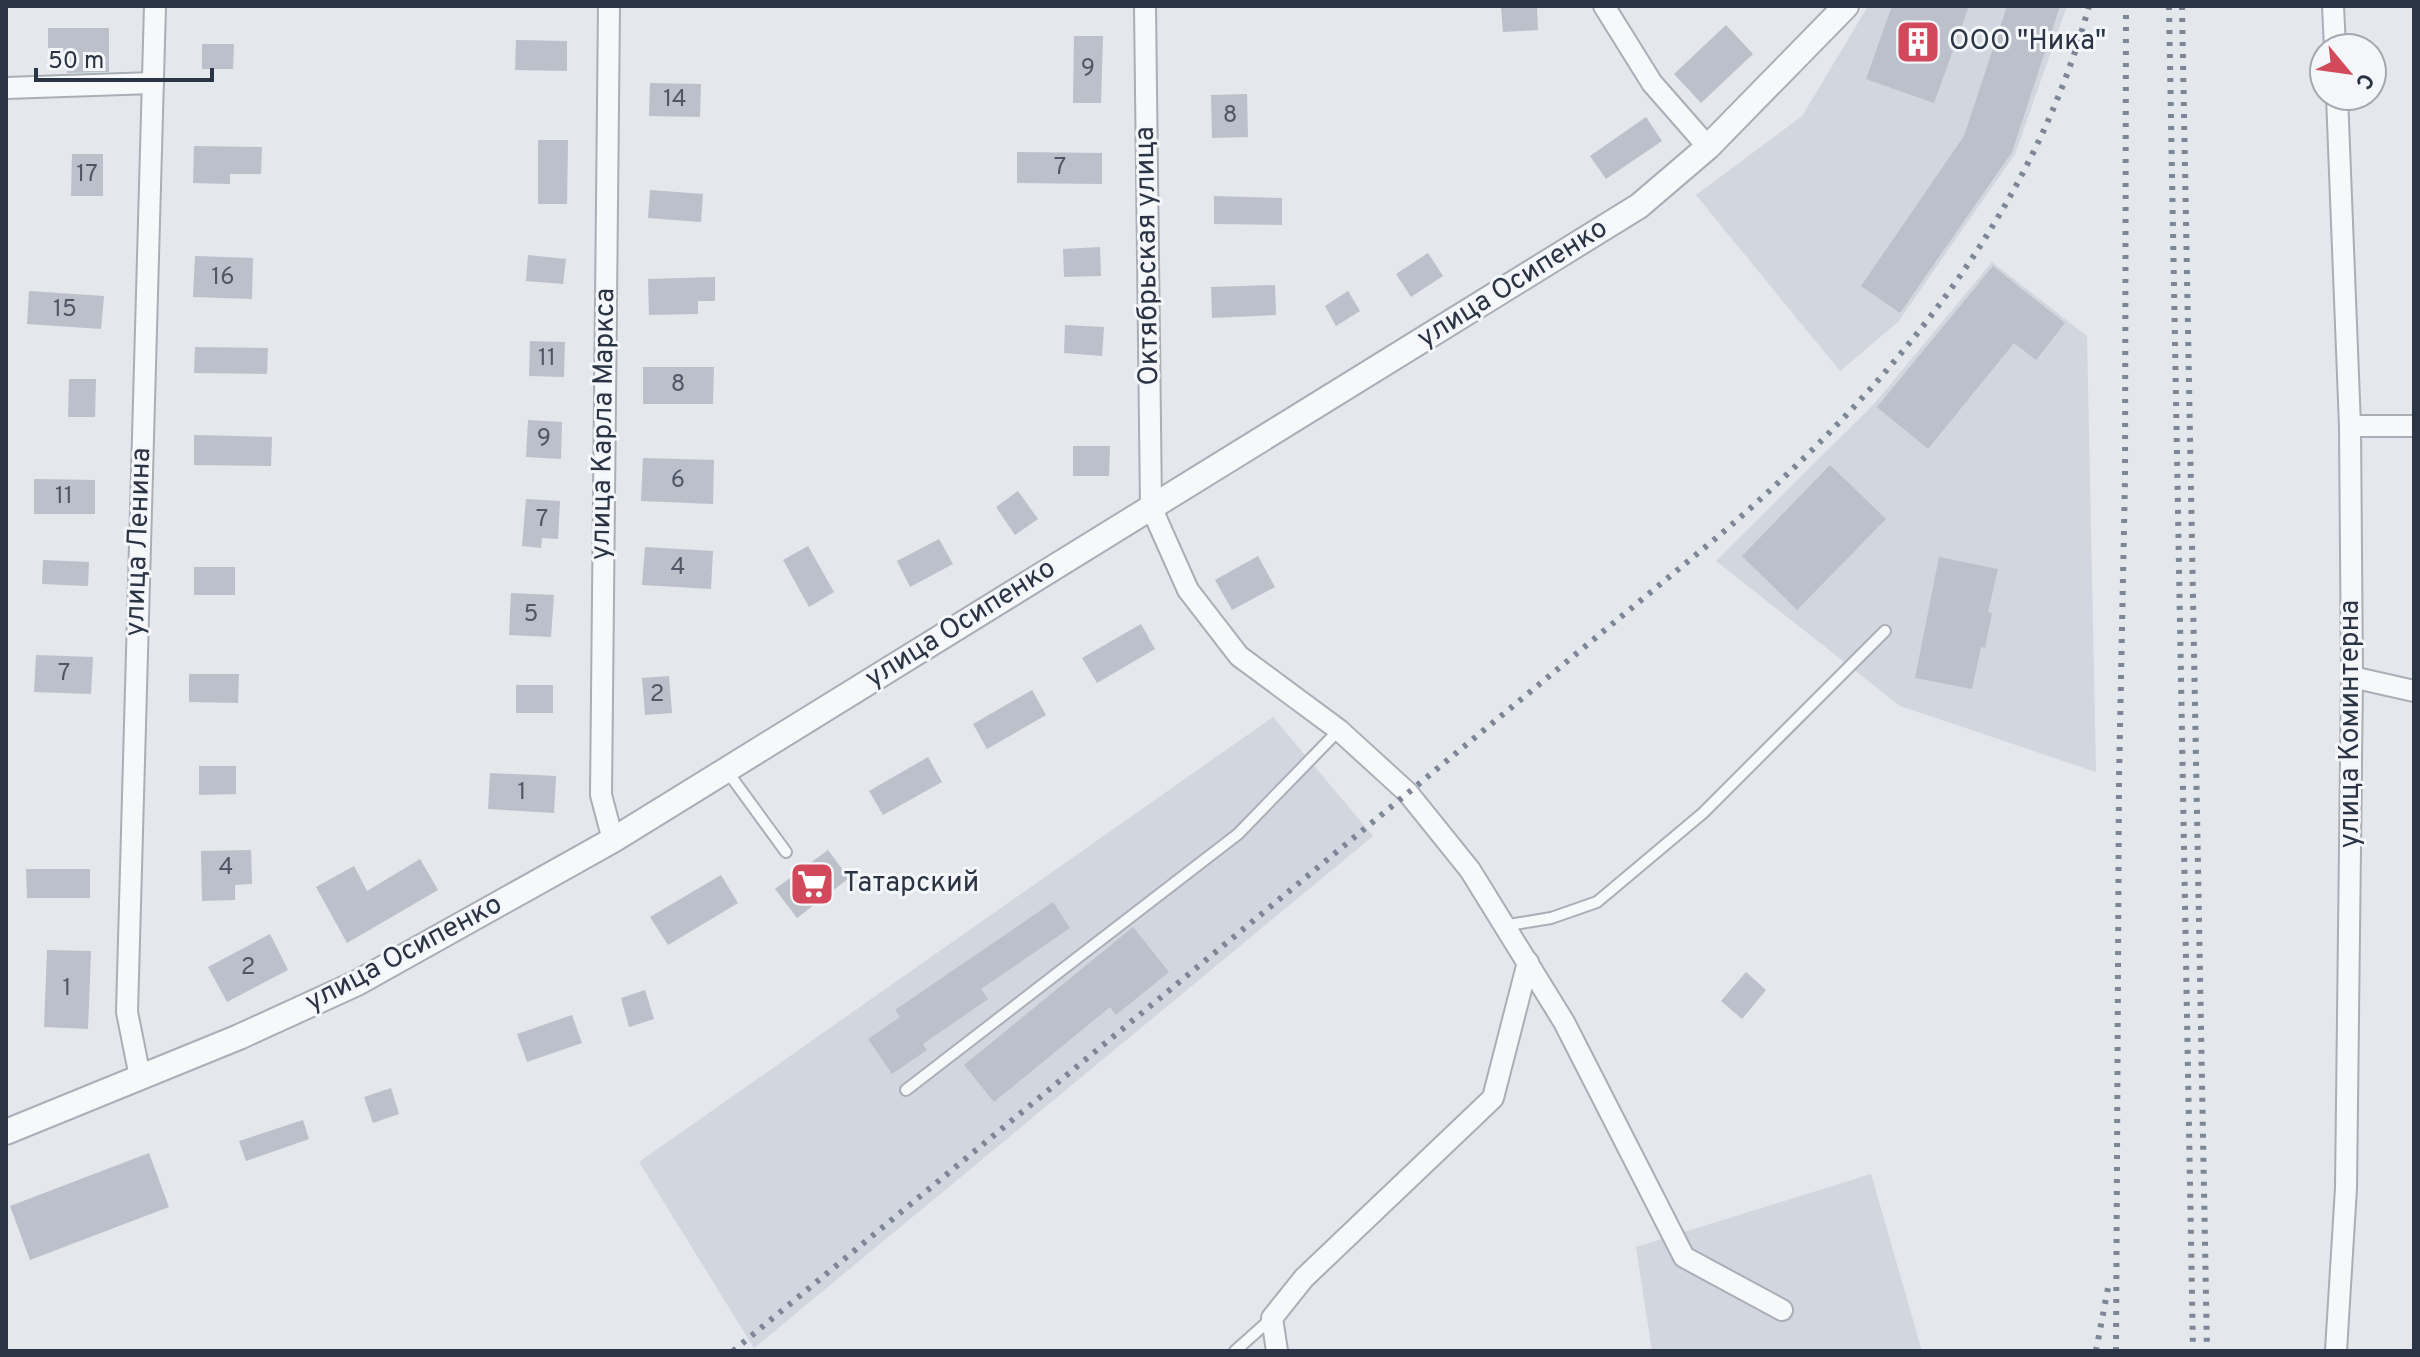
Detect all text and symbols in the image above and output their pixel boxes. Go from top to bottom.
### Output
building icon: ООО "Ника" [1894,18,1942,66]
place label: ООО "Ника" [1949,24,2106,60]
scale bar [36,32,212,82]
north arrow [2308,32,2388,112]
text: 50 m [48,47,104,77]
house number: 9 [1081,54,1095,84]
text: С [2348,68,2379,93]
house number: 14 [663,85,687,115]
house number: 8 [1223,101,1237,131]
street label: Октябрьская улица [1128,126,1168,386]
house number: 7 [1054,153,1066,183]
house number: 17 [76,160,98,190]
street label: улица Осипенко [1411,211,1615,357]
house number: 16 [211,263,235,293]
street label: улица Карла Маркса [584,288,624,560]
house number: 15 [53,295,77,325]
house number: 11 [538,344,556,374]
house number: 8 [671,370,685,400]
house number: 9 [537,424,551,454]
street label: улица Ленина [118,447,160,637]
house number: 6 [671,466,685,496]
house number: 11 [55,482,73,512]
house number: 7 [536,505,548,535]
street label: улица Осипенко [859,551,1063,697]
house number: 4 [671,553,685,583]
house number: 5 [524,600,538,630]
street label: улица Коминтерна [2333,600,2369,848]
house number: 7 [58,659,70,689]
house number: 2 [650,680,664,710]
house number: 1 [518,778,526,808]
house number: 4 [219,853,233,883]
supermarket icon: Татарский [788,860,836,908]
place label: Татарский [843,866,979,902]
street label: улица Осипенко [299,887,509,1021]
house number: 2 [241,953,255,983]
house number: 1 [63,974,71,1004]

